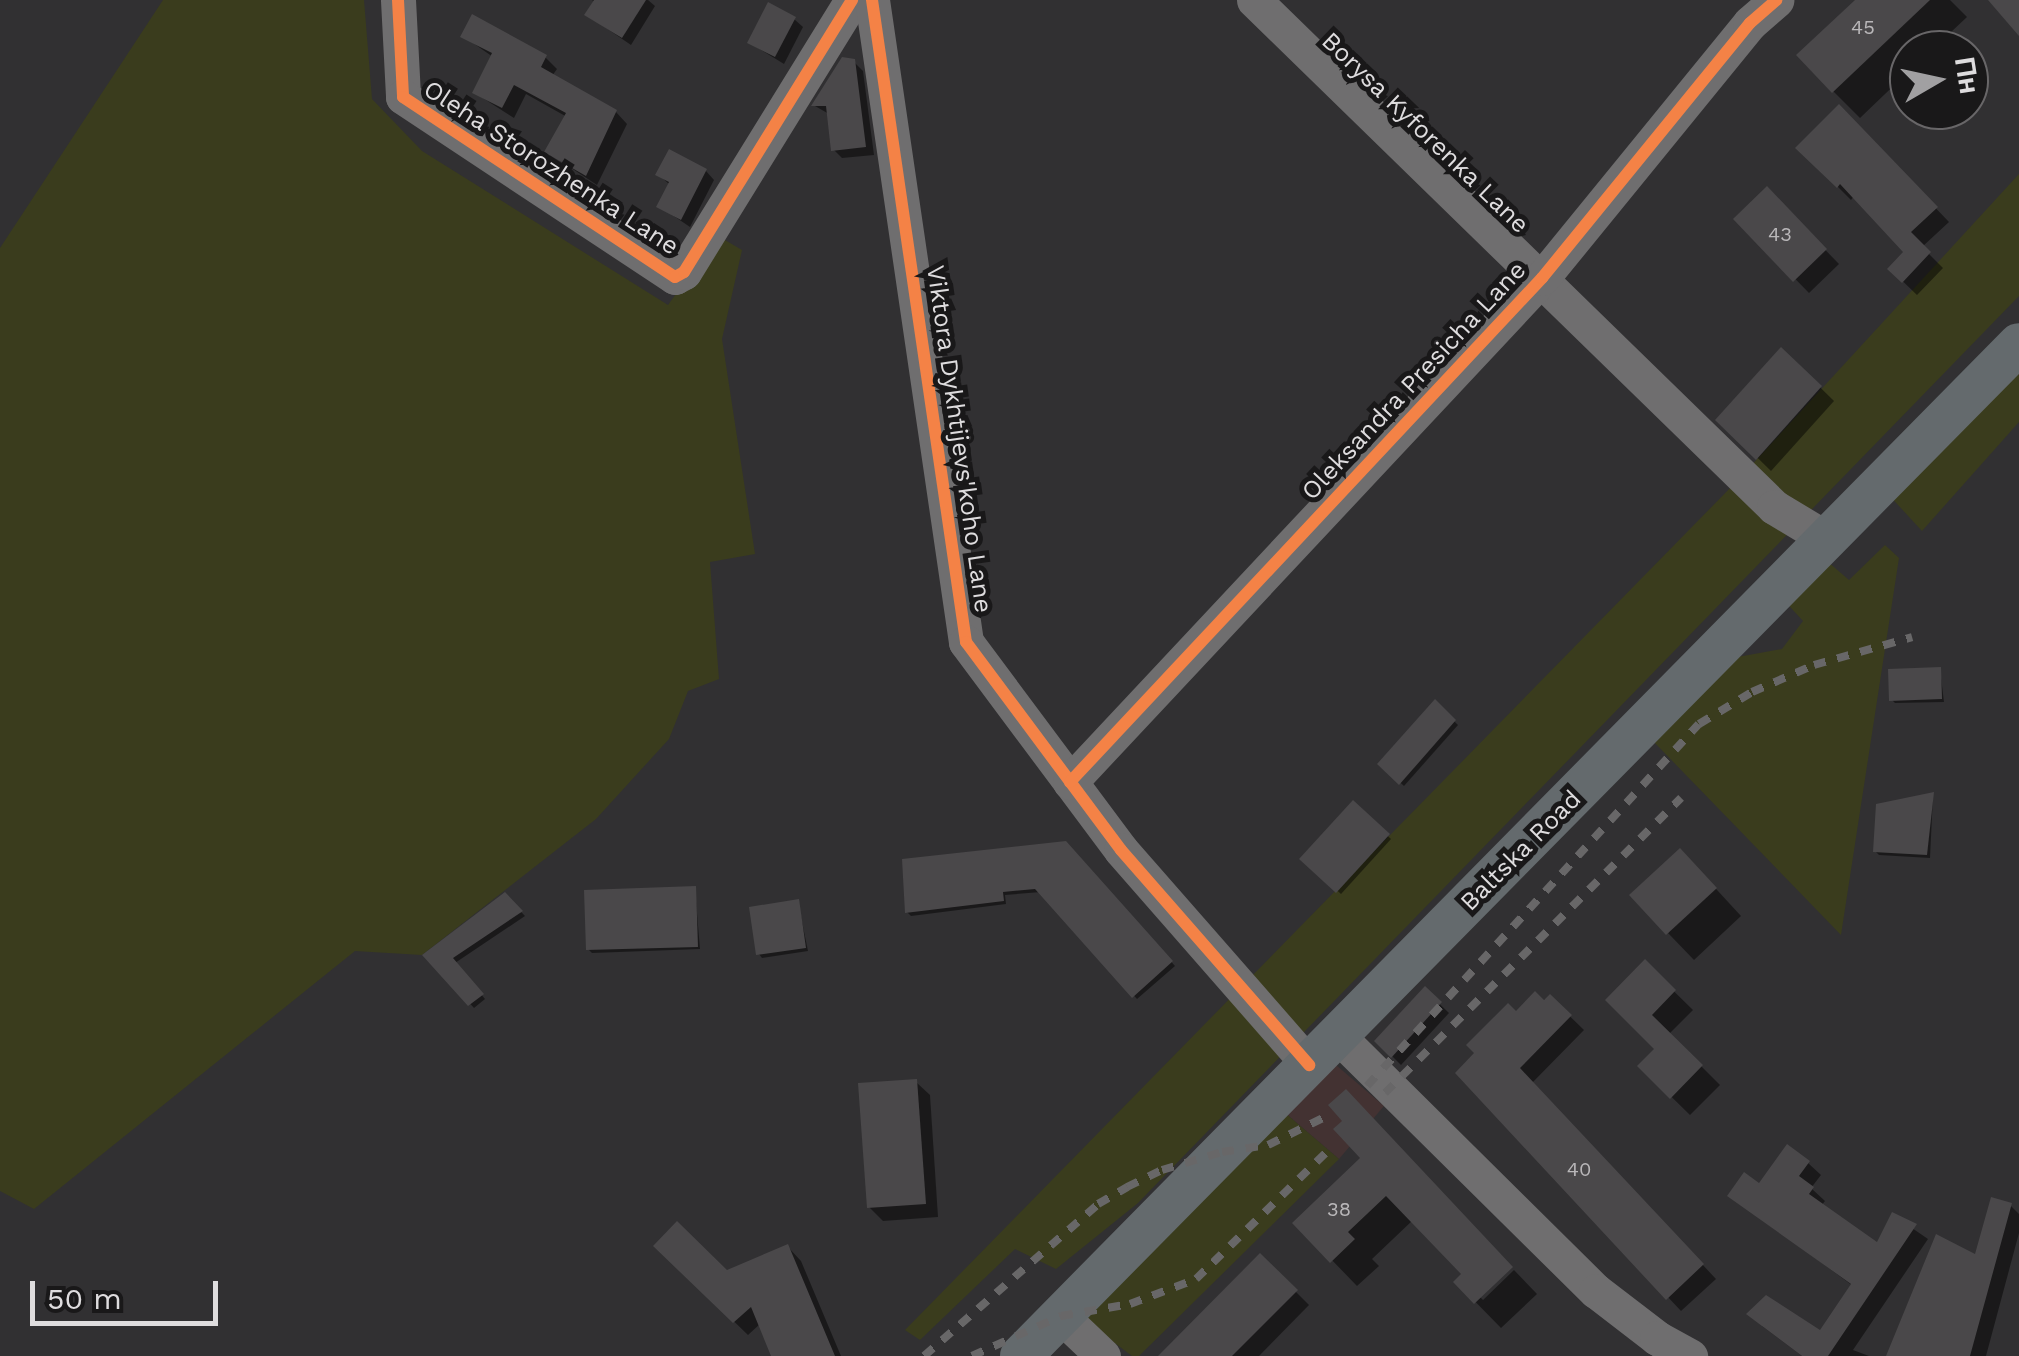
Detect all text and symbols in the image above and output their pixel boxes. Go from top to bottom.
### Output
house number: 45 [1851,15,1875,39]
street label: Borysa Kyforenka Lane [1315,26,1535,240]
north arrow [1889,30,1989,130]
text: Пн [1948,55,1986,96]
street label: Oleha Storozhenka Lane [417,74,685,262]
house number: 43 [1768,222,1792,246]
street label: Oleksandra Presicha Lane [1295,255,1533,507]
street label: Viktora Dykhtijevs'koho Lane [920,263,998,615]
street label: Baltska Road [1454,784,1588,918]
house number: 40 [1567,1157,1591,1181]
house number: 38 [1327,1197,1351,1221]
scale bar [35,1261,222,1323]
text: 50 m [47,1281,122,1316]

